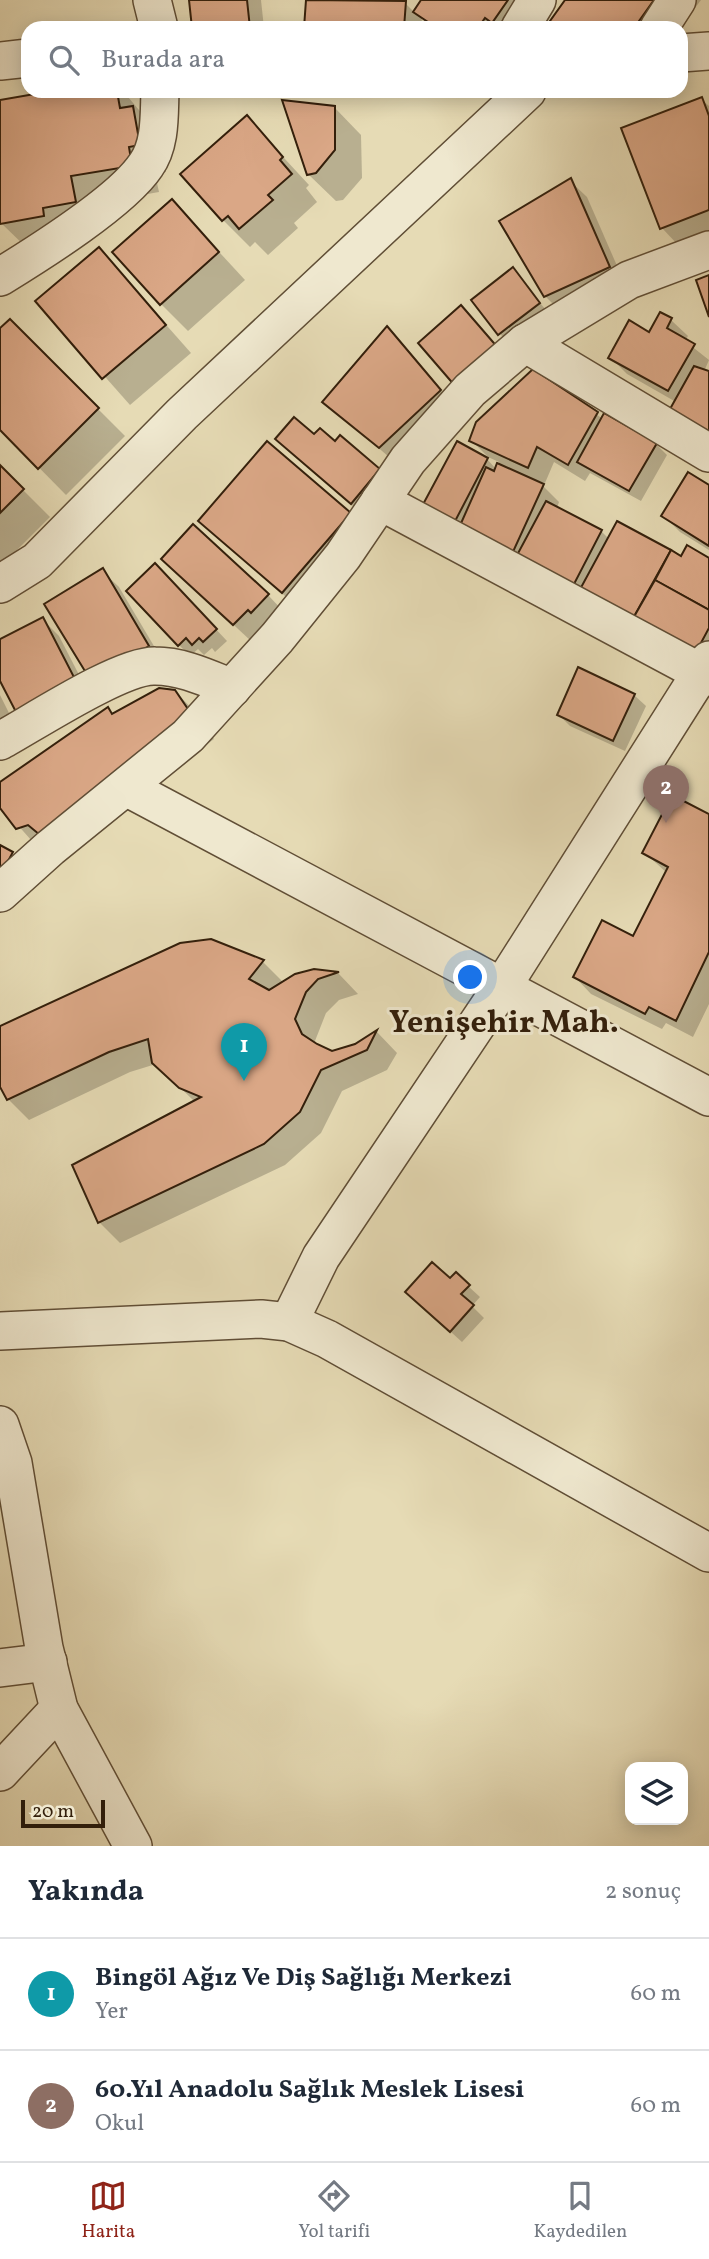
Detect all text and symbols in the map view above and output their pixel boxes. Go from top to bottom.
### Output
search box [21,21,688,98]
icon: search [45,41,83,79]
text: Burada ara [101,42,225,78]
pin: 2 [643,765,689,823]
your location [453,960,487,994]
district label: Yenişehir Mah. [389,1002,619,1046]
pin: 1 [221,1023,267,1081]
map controls [625,1762,688,1825]
button: layers [625,1762,688,1825]
scale bar [21,1797,105,1829]
text: 20 m [32,1799,74,1825]
text: Yakında [28,1871,144,1913]
text: 2 sonuç [605,1876,681,1908]
text: Bingöl Ağız Ve Diş Sağlığı Merkezi [95,1960,512,1996]
text: 1 [46,1978,56,2010]
text: 60 m [631,1978,681,2010]
text: Yer [95,1996,128,2028]
text: 60.Yıl Anadolu Sağlık Meslek Lisesi [95,2072,525,2108]
text: 2 [45,2090,57,2122]
text: 60 m [631,2090,681,2122]
text: Okul [95,2108,144,2140]
tab: Harita [82,2177,135,2245]
tab: Yol tarifi [298,2177,370,2245]
tab: Kaydedilen [533,2177,627,2245]

